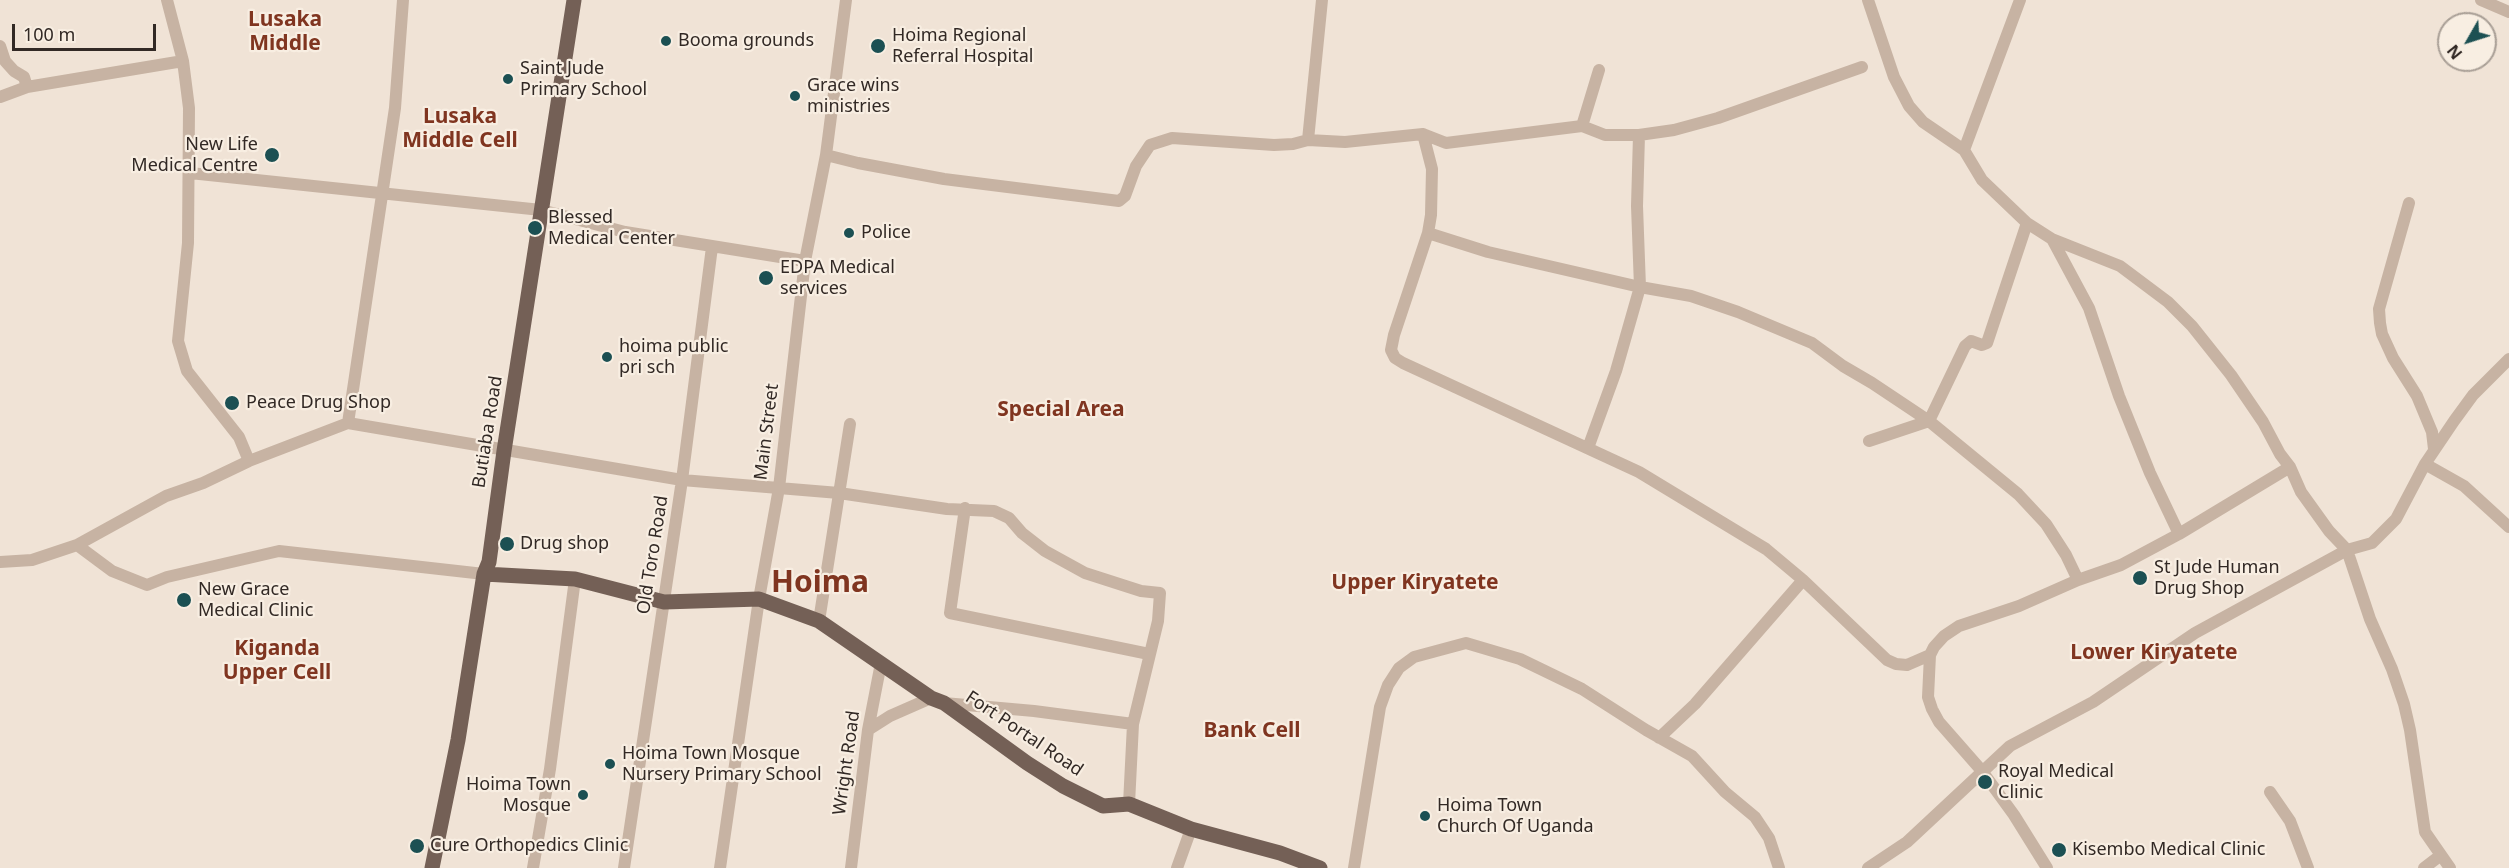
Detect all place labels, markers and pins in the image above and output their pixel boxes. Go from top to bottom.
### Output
place label: Hoima Regional Referral Hospital [892,25,1033,68]
place label: Booma grounds [678,30,814,52]
marker: Booma grounds [659,34,673,48]
marker: Hoima Regional Referral Hospital [869,37,887,55]
place label: Saint Jude Primary School [520,58,647,100]
marker: Saint Jude Primary School [501,72,515,86]
place label: Grace wins ministries [807,75,899,118]
marker: Grace wins ministries [788,89,802,103]
place label: New Life Medical Centre [131,134,258,176]
marker: New Life Medical Centre [263,146,281,164]
place label: Blessed Medical Center [548,207,675,250]
marker: Blessed Medical Center [526,219,544,237]
place label: Police [861,222,911,244]
marker: Police [842,226,856,240]
place label: EDPA Medical services [780,257,895,300]
marker: EDPA Medical services [757,269,775,287]
place label: hoima public pri sch [619,336,728,378]
marker: hoima public pri sch [600,350,614,364]
place label: Peace Drug Shop [246,392,391,414]
marker: Peace Drug Shop [223,394,241,412]
place label: Drug shop [520,533,609,555]
marker: Drug shop [498,535,516,553]
place label: St Jude Human Drug Shop [2154,557,2280,600]
marker: St Jude Human Drug Shop [2131,569,2149,587]
place label: New Grace Medical Clinic [198,579,313,622]
marker: New Grace Medical Clinic [175,591,193,609]
place label: Hoima Town Mosque Nursery Primary School [622,743,822,786]
marker: Hoima Town Mosque Nursery Primary School [603,757,617,771]
place label: Royal Medical Clinic [1998,761,2114,804]
marker: Royal Medical Clinic [1976,773,1994,791]
place label: Hoima Town Mosque [466,774,571,816]
marker: Hoima Town Mosque [576,788,590,802]
place label: Hoima Town Church Of Uganda [1437,795,1594,838]
marker: Hoima Town Church Of Uganda [1418,809,1432,823]
place label: Cure Orthopedics Clinic [430,835,628,857]
marker: Cure Orthopedics Clinic [408,837,426,855]
place label: Kisembo Medical Clinic [2072,839,2265,861]
marker: Kisembo Medical Clinic [2050,841,2068,859]

